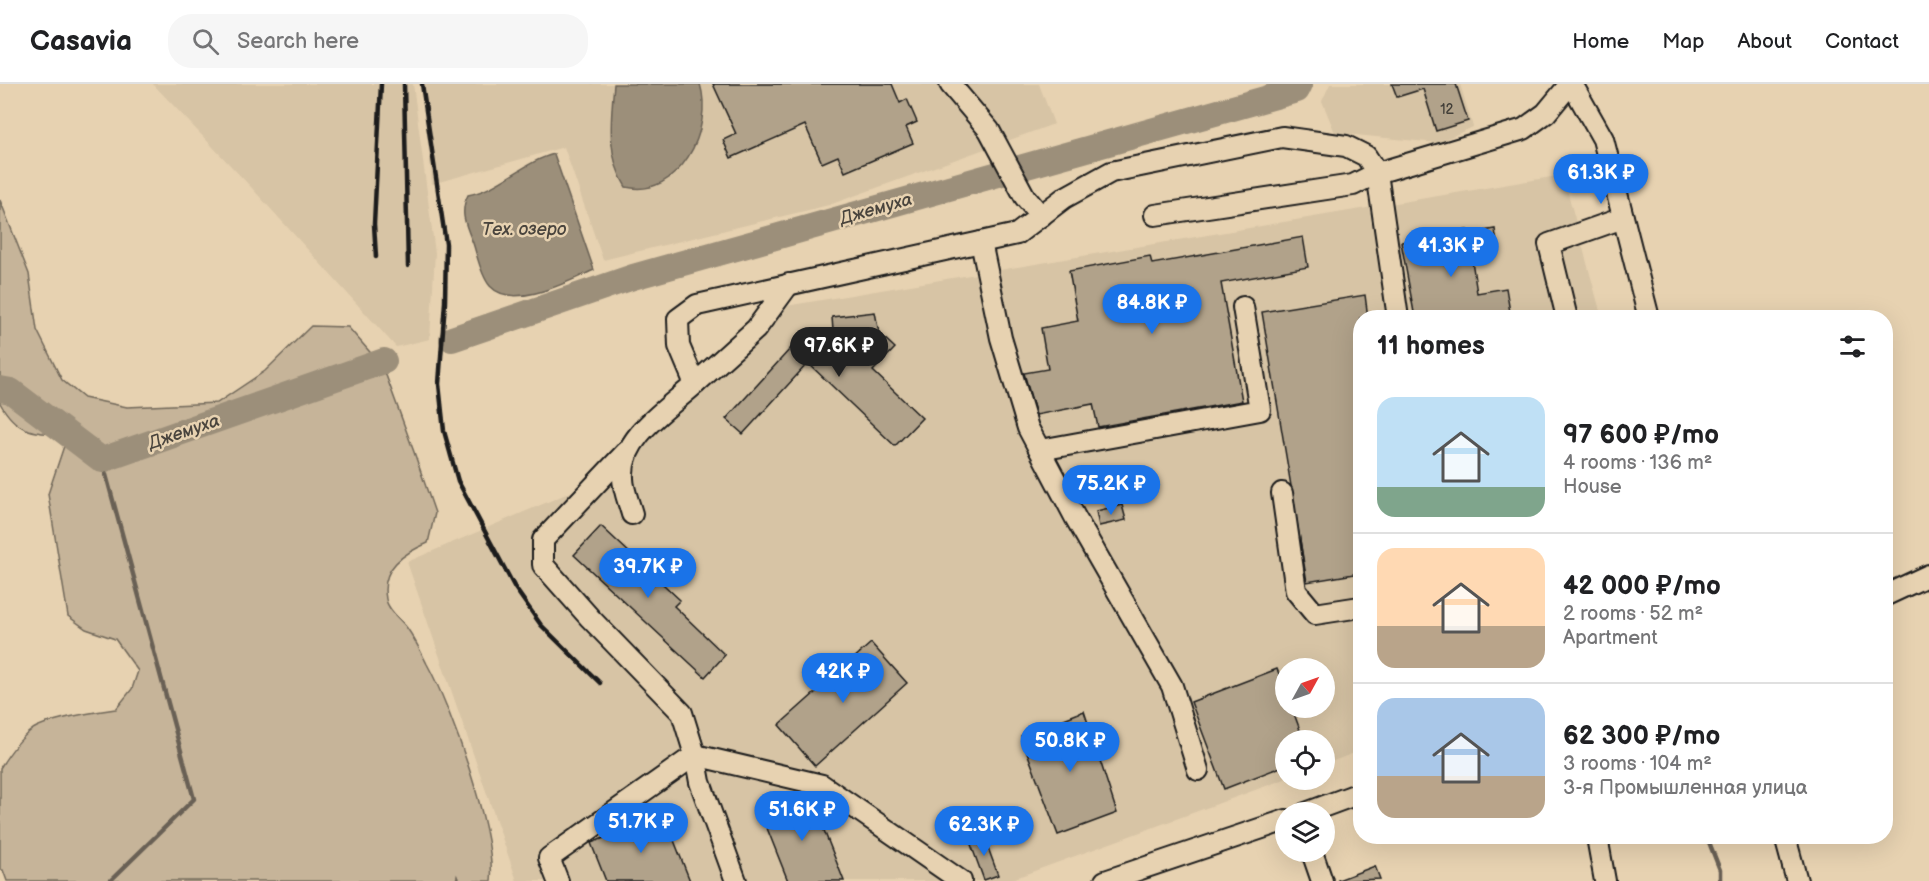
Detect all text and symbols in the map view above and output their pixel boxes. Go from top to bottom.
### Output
search box [168,14,588,68]
text: Casavia [30,25,132,58]
icon: search [189,25,222,58]
text: Search here [237,28,359,55]
text: Home [1572,29,1629,54]
text: Map [1662,29,1704,54]
text: About [1737,29,1792,54]
text: Contact [1825,29,1899,54]
house number: 12 [1440,101,1455,118]
pin: 61.3K ₽ [1546,154,1656,205]
text: 61.3K ₽ [1567,161,1635,185]
water label: Джемуха [836,189,915,230]
water label: Тех. озеро [482,219,567,240]
pin: 41.3K ₽ [1396,227,1506,278]
text: 41.3K ₽ [1418,234,1484,258]
pin: 84.8K ₽ [1097,284,1207,335]
text: 84.8K ₽ [1117,291,1187,315]
pin: 97.6K ₽ [784,327,894,378]
icon: filters [1836,330,1869,363]
text: 11 homes [1377,331,1485,362]
text: 97.6K ₽ [804,334,874,358]
water label: Джемуха [145,410,223,454]
text: 97 600 ₽/mo [1563,420,1719,451]
icon: home [1425,421,1497,493]
text: 4 rooms · 136 m² [1563,451,1712,475]
pin: 75.2K ₽ [1056,465,1166,516]
text: 75.2K ₽ [1076,472,1146,496]
text: House [1563,475,1622,499]
pin: 39.7K ₽ [593,548,703,599]
text: 39.7K ₽ [613,555,683,579]
text: 42 000 ₽/mo [1563,571,1721,602]
icon: home [1425,572,1497,644]
text: 2 rooms · 52 m² [1563,602,1703,626]
text: Apartment [1563,626,1658,650]
pin: 42K ₽ [801,653,885,704]
north arrow [1275,658,1335,718]
map controls [1275,658,1335,862]
text: 42K ₽ [816,660,870,684]
text: 62 300 ₽/mo [1563,721,1720,752]
pin: 50.8K ₽ [1015,722,1125,773]
icon: home [1425,722,1497,794]
text: 50.8K ₽ [1034,729,1106,753]
button: locate [1275,730,1335,790]
text: 3 rooms · 104 m² [1563,752,1712,776]
text: 3-я Промышленная улица [1563,776,1808,800]
pin: 51.6K ₽ [747,791,857,842]
text: 51.6K ₽ [768,798,836,822]
button: layers [1275,802,1335,862]
pin: 51.7K ₽ [586,803,696,854]
pin: 62.3K ₽ [929,806,1039,857]
text: 51.7K ₽ [608,810,674,834]
text: 62.3K ₽ [949,813,1019,837]

